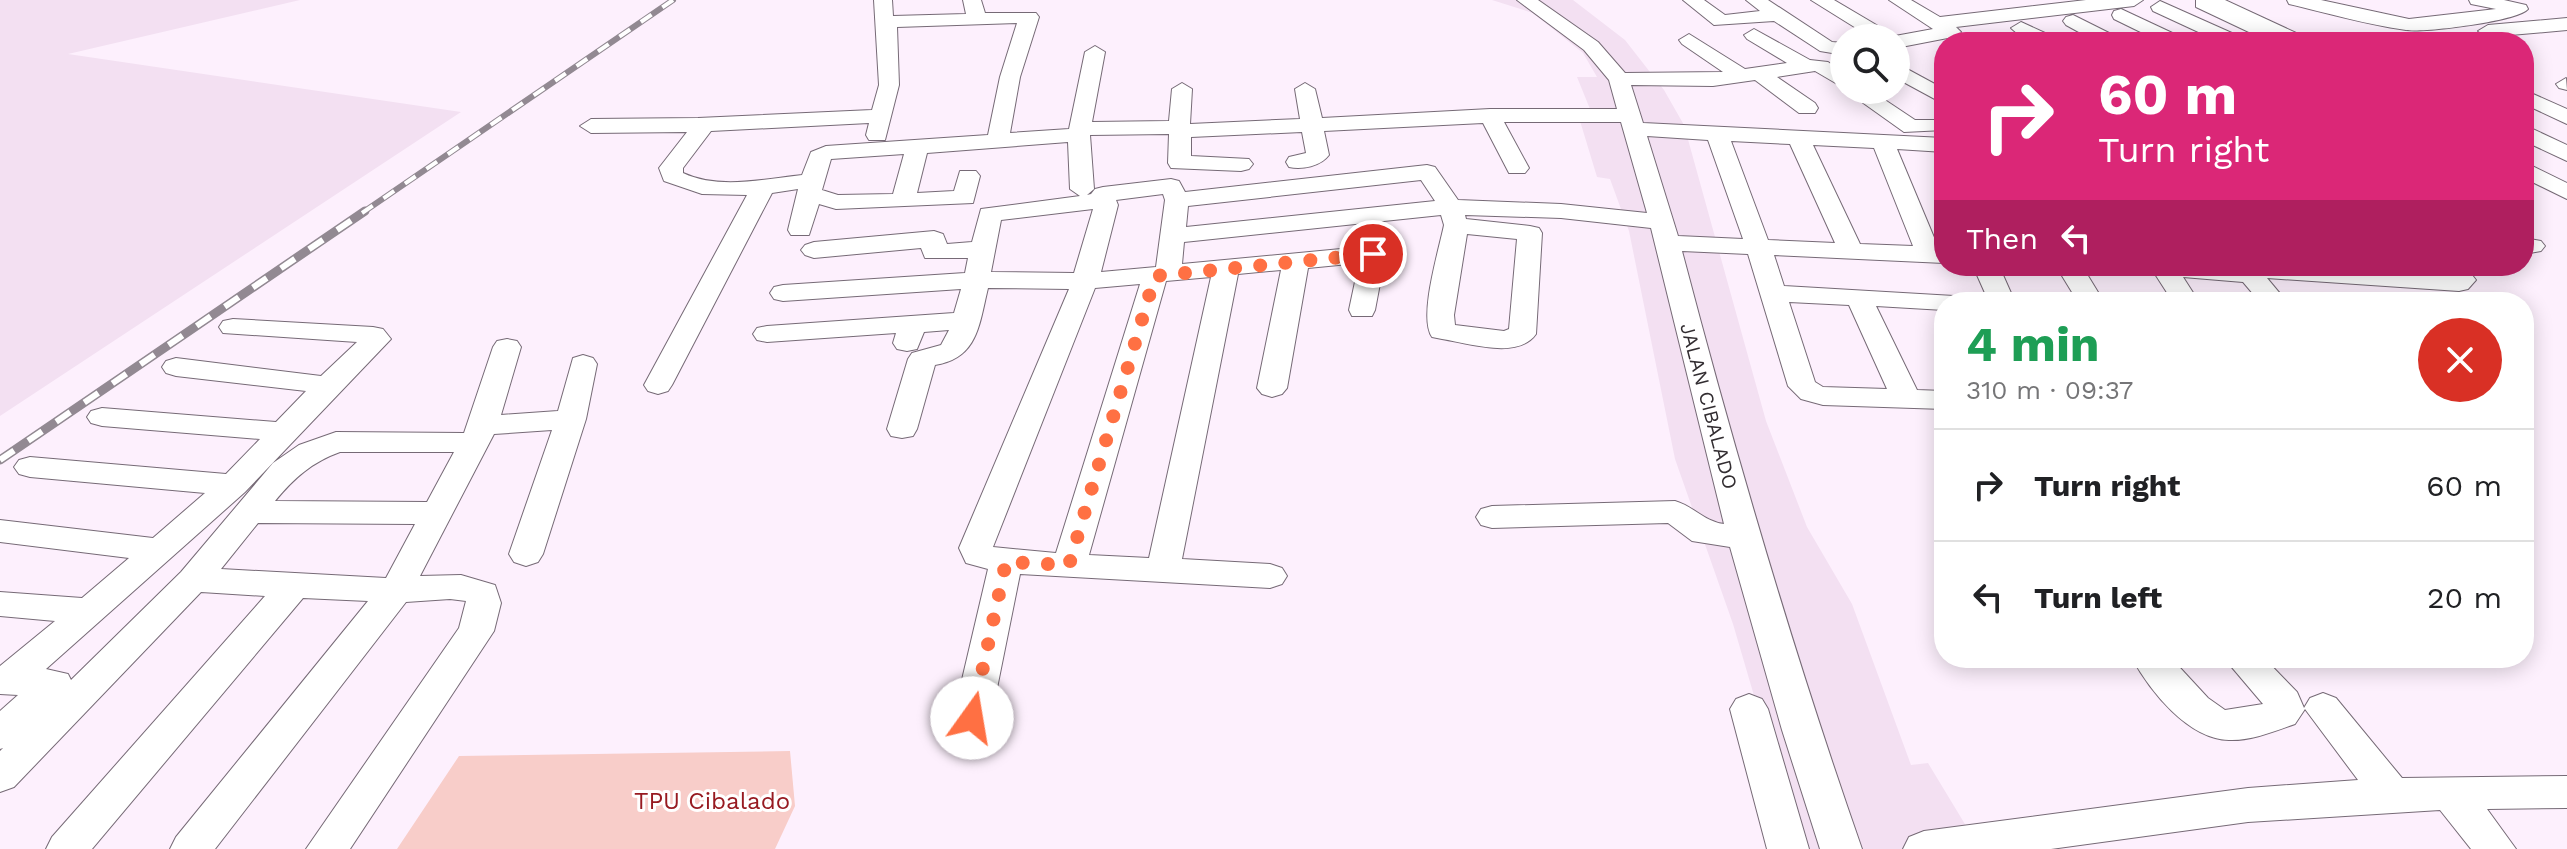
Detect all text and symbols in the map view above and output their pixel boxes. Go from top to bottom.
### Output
map controls [1830,24,1910,104]
button: search [1830,24,1910,104]
text: 60 m [2098,62,2237,128]
icon: right [1966,64,2070,168]
text: Turn right [2098,129,2269,171]
icon: left [2054,216,2098,260]
pin [1339,220,1407,288]
text: Then [1966,221,2038,256]
icon: arrive [1351,232,1395,276]
text: 4 min [1966,316,2100,373]
button: close [2418,318,2502,402]
street label: JALAN CIBALADO [1675,320,1743,492]
text: 310 m · 09:37 [1966,375,2133,405]
icon: right [1966,463,2010,507]
text: Turn right [2034,468,2180,503]
text: 60 m [2426,468,2502,503]
icon: left [1966,575,2010,619]
text: Turn left [2034,580,2162,615]
text: 20 m [2427,580,2502,615]
position arrow [930,676,1014,760]
park label: TPU Cibalado [634,787,790,815]

